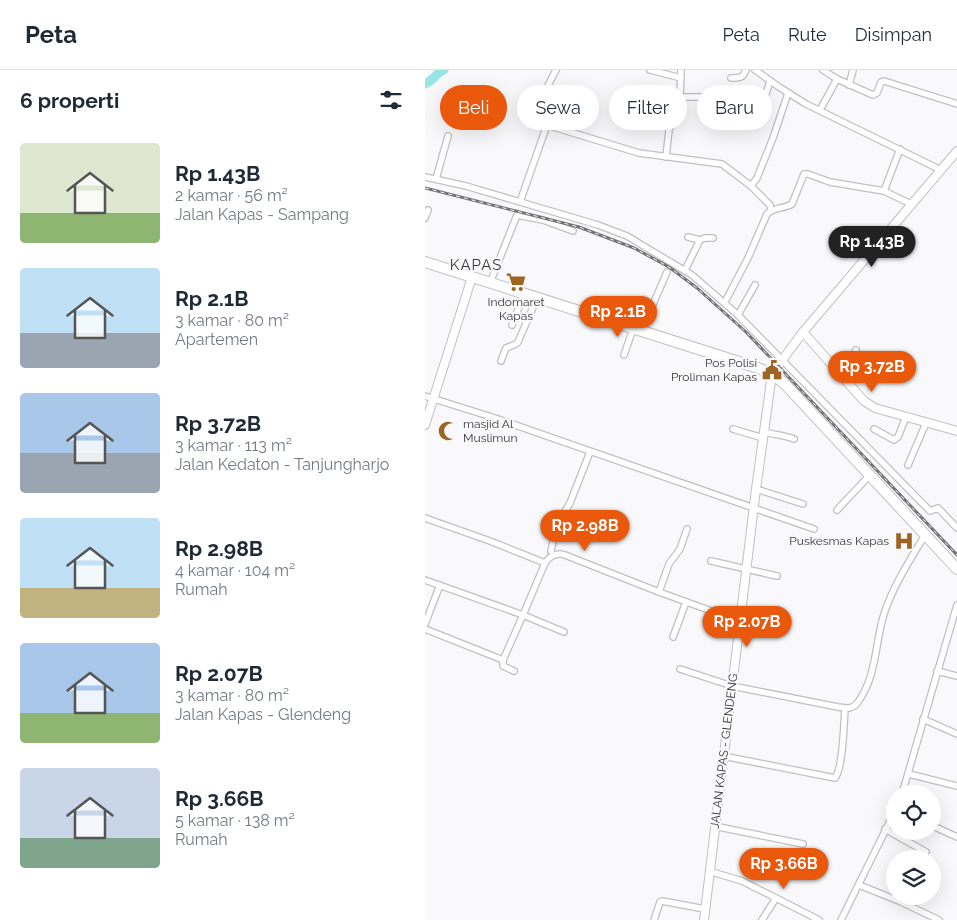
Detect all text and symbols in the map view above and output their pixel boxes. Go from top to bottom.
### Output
text: Peta [25,20,77,49]
text: Peta [723,24,760,45]
text: Rute [788,24,827,45]
text: Disimpan [855,24,932,45]
chip: Beli [440,85,507,130]
chip: Sewa [517,85,599,130]
chip: Filter [609,85,687,130]
chip: Baru [697,85,772,130]
icon: filters [377,86,405,114]
text: 6 properti [20,88,119,113]
text: Rp 1.43B [175,161,260,186]
icon: home [60,163,120,223]
text: 2 kamar · 56 m² [175,186,288,205]
text: Jalan Kapas - Sampang [175,205,349,224]
pin: Rp 1.43B [820,226,924,268]
text: Rp 1.43B [840,232,905,251]
district label: KAPAS [450,256,502,274]
supermarket icon: Indomaret Kapas [505,271,527,293]
text: Rp 2.1B [175,286,248,311]
icon: home [60,288,120,348]
place label: Indomaret Kapas [487,295,545,323]
pin: Rp 2.1B [572,296,664,338]
text: Rp 2.1B [590,302,646,321]
text: 3 kamar · 80 m² [175,311,289,330]
text: Apartemen [175,330,258,349]
pin: Rp 3.72B [820,350,924,393]
place label: Pos Polisi Proliman Kapas [671,356,757,384]
text: Rp 3.72B [839,357,905,376]
public building icon: Pos Polisi Proliman Kapas [761,359,783,381]
text: Rp 3.72B [175,411,261,436]
icon: home [60,413,120,473]
place label: masjid Al Muslimun [463,417,517,445]
mosque icon: masjid Al Muslimun [437,420,459,442]
text: 3 kamar · 113 m² [175,436,292,455]
text: Jalan Kedaton - Tanjungharjo [175,455,389,474]
pin: Rp 2.98B [533,510,637,552]
text: Rp 2.98B [551,516,619,535]
hospital icon: Puskesmas Kapas [893,530,915,552]
place label: Puskesmas Kapas [789,534,889,548]
text: Rp 2.98B [175,536,263,561]
icon: home [60,538,120,598]
text: 4 kamar · 104 m² [175,561,295,580]
text: Rumah [175,580,228,599]
pin: Rp 2.07B [695,606,799,648]
text: Rp 2.07B [714,612,780,631]
text: Rp 2.07B [175,661,263,686]
icon: home [60,663,120,723]
street label: JALAN KAPAS - GLENDENG [708,673,740,829]
text: 3 kamar · 80 m² [175,686,289,705]
text: Jalan Kapas - Glendeng [175,705,351,724]
map controls [886,785,941,905]
button: locate [886,785,941,840]
text: Rp 3.66B [175,786,263,811]
icon: home [60,788,120,848]
text: 5 kamar · 138 m² [175,811,295,830]
text: Rumah [175,830,228,849]
pin: Rp 3.66B [732,848,836,890]
button: layers [886,850,941,905]
text: Rp 3.66B [750,854,818,873]

